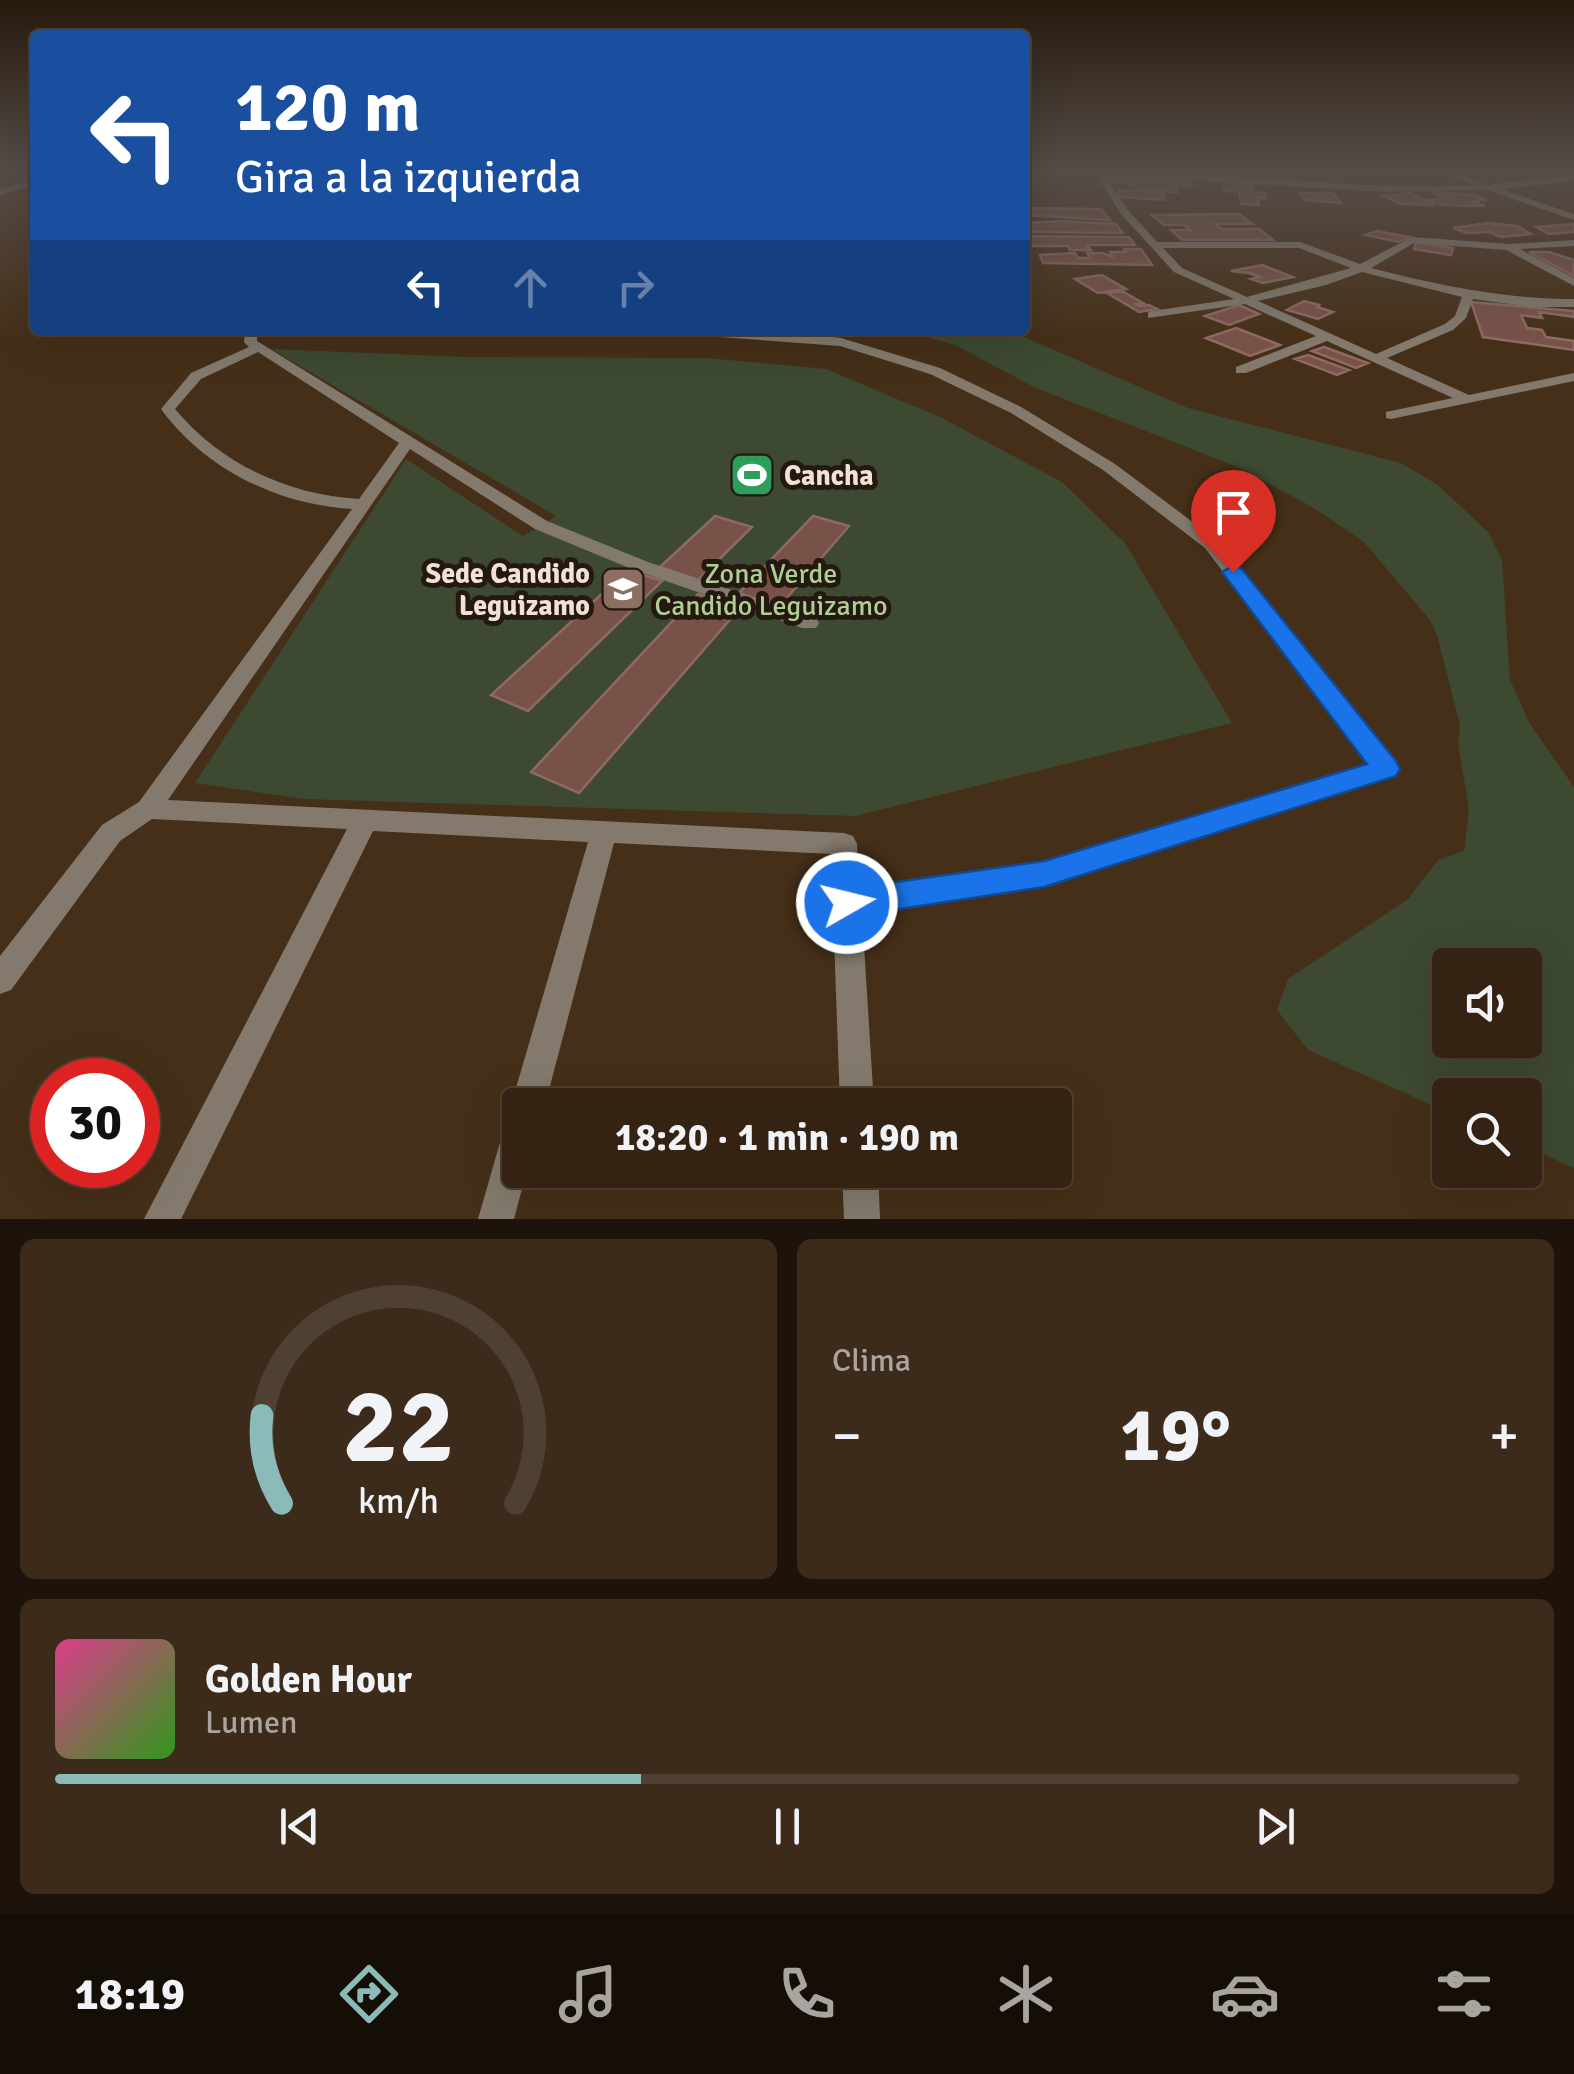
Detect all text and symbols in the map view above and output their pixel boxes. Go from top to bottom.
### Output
text: 120 m [235,64,420,150]
icon: left [70,70,200,200]
text: Gira a la izquierda [235,150,582,205]
icon: left [398,260,453,315]
icon: ahead [503,260,558,315]
icon: right [608,260,663,315]
sports icon: Cancha [729,452,775,498]
place label: Cancha [784,459,874,493]
pin [1191,470,1276,573]
icon: arrive [1206,485,1261,540]
place label: Sede Candido Leguizamo [426,557,590,623]
park label: Zona Verde Candido Leguizamo [654,557,888,623]
school or university icon: Sede Candido Leguizamo [600,566,646,612]
position arrow [795,851,899,955]
map controls [1432,948,1542,1188]
button: sound [1432,948,1542,1058]
speed limit sign: 30 [30,1058,160,1188]
button: search [1432,1078,1542,1188]
text: 18:20 · 1 min · 190 m [615,1114,959,1161]
text: Clima [832,1341,911,1380]
text: 22 [342,1363,455,1491]
text: 19° [1120,1389,1231,1482]
text: − [832,1402,862,1470]
text: + [1489,1402,1519,1470]
text: km/h [358,1479,439,1523]
text: Golden Hour [205,1656,412,1703]
text: Lumen [205,1703,297,1742]
icon: previous [272,1799,327,1854]
icon: pause [760,1799,815,1854]
icon: next [1248,1799,1303,1854]
icon: directions [334,1959,404,2029]
icon: music [553,1959,623,2029]
icon: phone [772,1959,842,2029]
icon: climate [991,1959,1061,2029]
icon: car [1210,1959,1280,2029]
icon: filters [1429,1959,1499,2029]
text: 18:19 [75,1967,185,2022]

